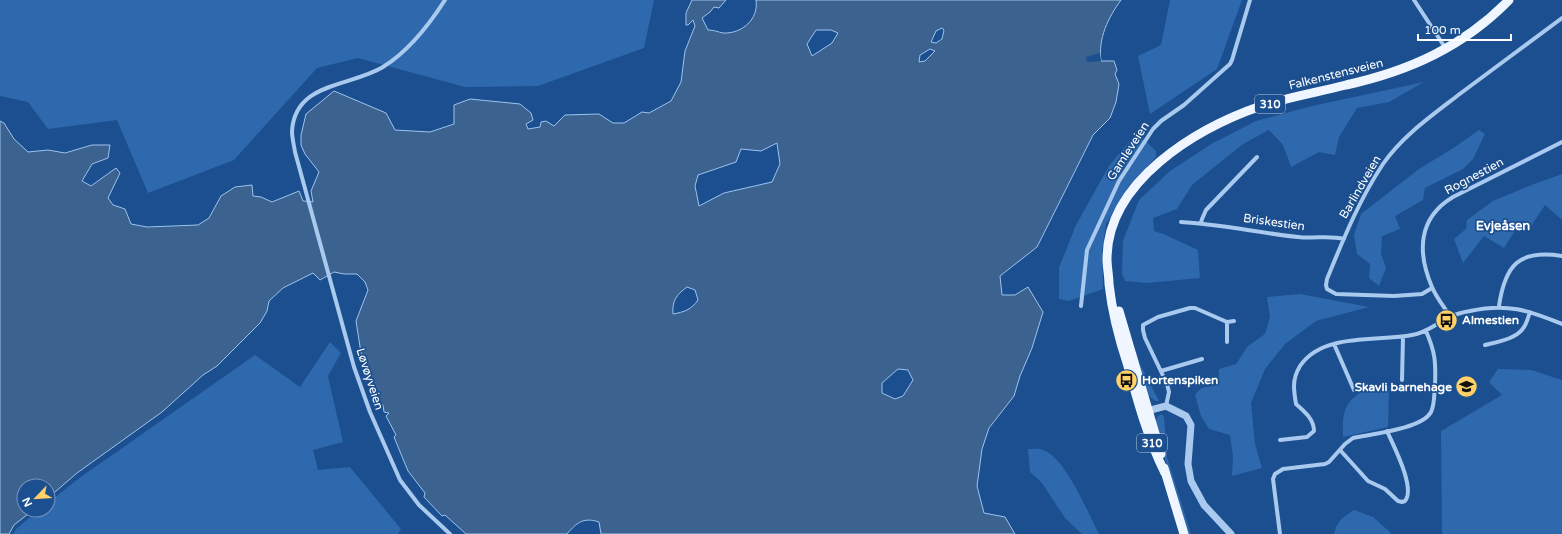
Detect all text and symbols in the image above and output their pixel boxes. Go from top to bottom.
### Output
scale bar [1418,16,1511,42]
text: 100 m [1424,23,1461,37]
street label: Falkenstensveien [1287,55,1385,93]
road number: 310 [1255,95,1285,113]
street label: Gamleveien [1104,119,1152,183]
street label: Barlindveien [1336,153,1384,221]
street label: Rognestien [1442,155,1506,197]
street label: Briskestien [1242,211,1306,233]
district label: Evjeåsen [1476,218,1530,234]
bus stop icon: Almestien [1434,307,1460,333]
place label: Almestien [1462,313,1519,327]
street label: Løvøyveien [353,346,387,412]
bus stop icon: Hortenspiken [1114,367,1140,393]
place label: Hortenspiken [1142,373,1218,388]
school or university icon: Skavli barnehage [1454,374,1480,400]
place label: Skavli barnehage [1355,380,1452,395]
road number: 310 [1137,434,1167,452]
north arrow [16,478,56,518]
text: N [20,495,35,509]

